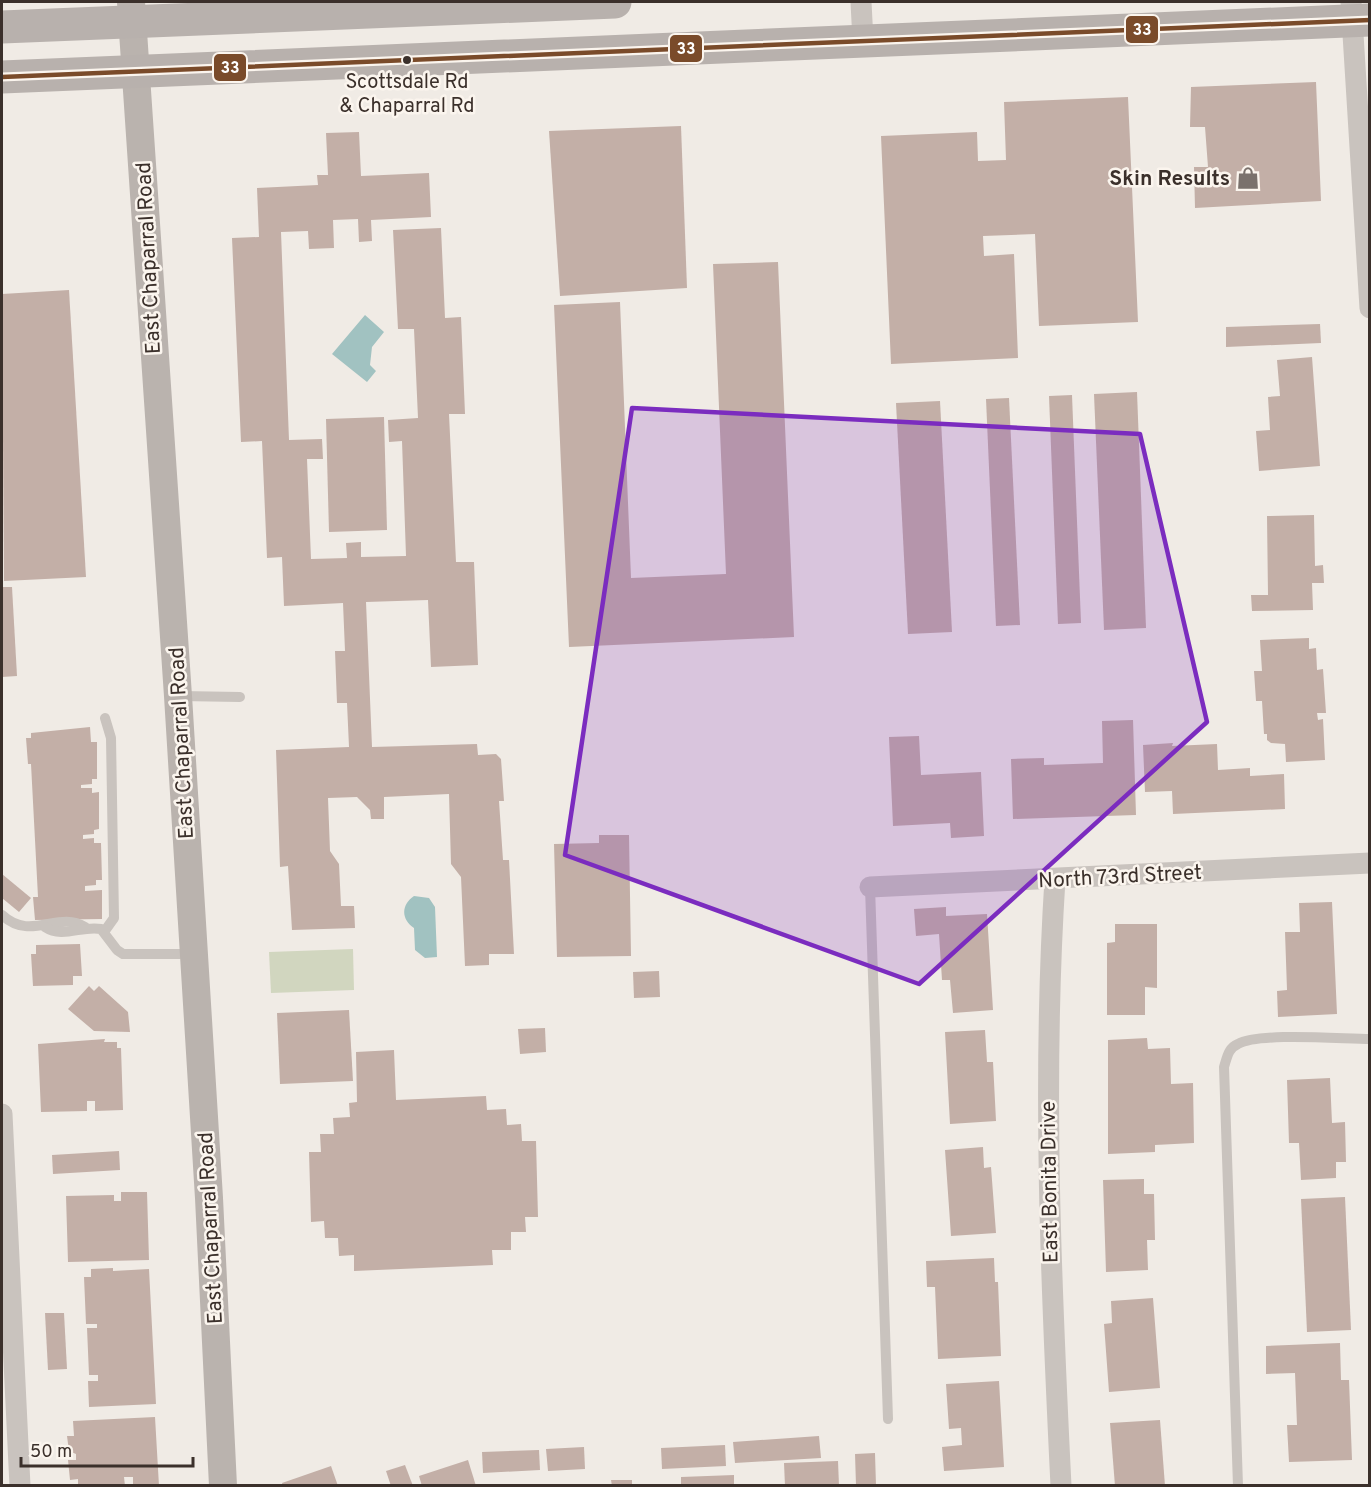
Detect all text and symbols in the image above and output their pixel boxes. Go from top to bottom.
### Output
line badge: 33 [1125,15,1159,44]
text: 33 [1132,21,1152,41]
line badge: 33 [669,34,703,63]
text: 33 [676,40,696,60]
line badge: 33 [213,53,247,82]
marker: Scottsdale Rd & Chaparral Rd [401,54,413,66]
text: 33 [220,59,240,79]
place label: Scottsdale Rd & Chaparral Rd [339,70,475,120]
street label: East Chaparral Road [131,161,168,355]
shop icon: Skin Results [1235,165,1261,191]
place label: Skin Results [1109,166,1230,193]
street label: East Chaparral Road [164,646,201,840]
street label: North 73rd Street [1038,860,1203,895]
street label: East Bonita Drive [1036,1101,1065,1263]
street label: East Chaparral Road [193,1131,230,1325]
scale bar [21,1430,194,1468]
text: 50 m [30,1441,72,1464]

